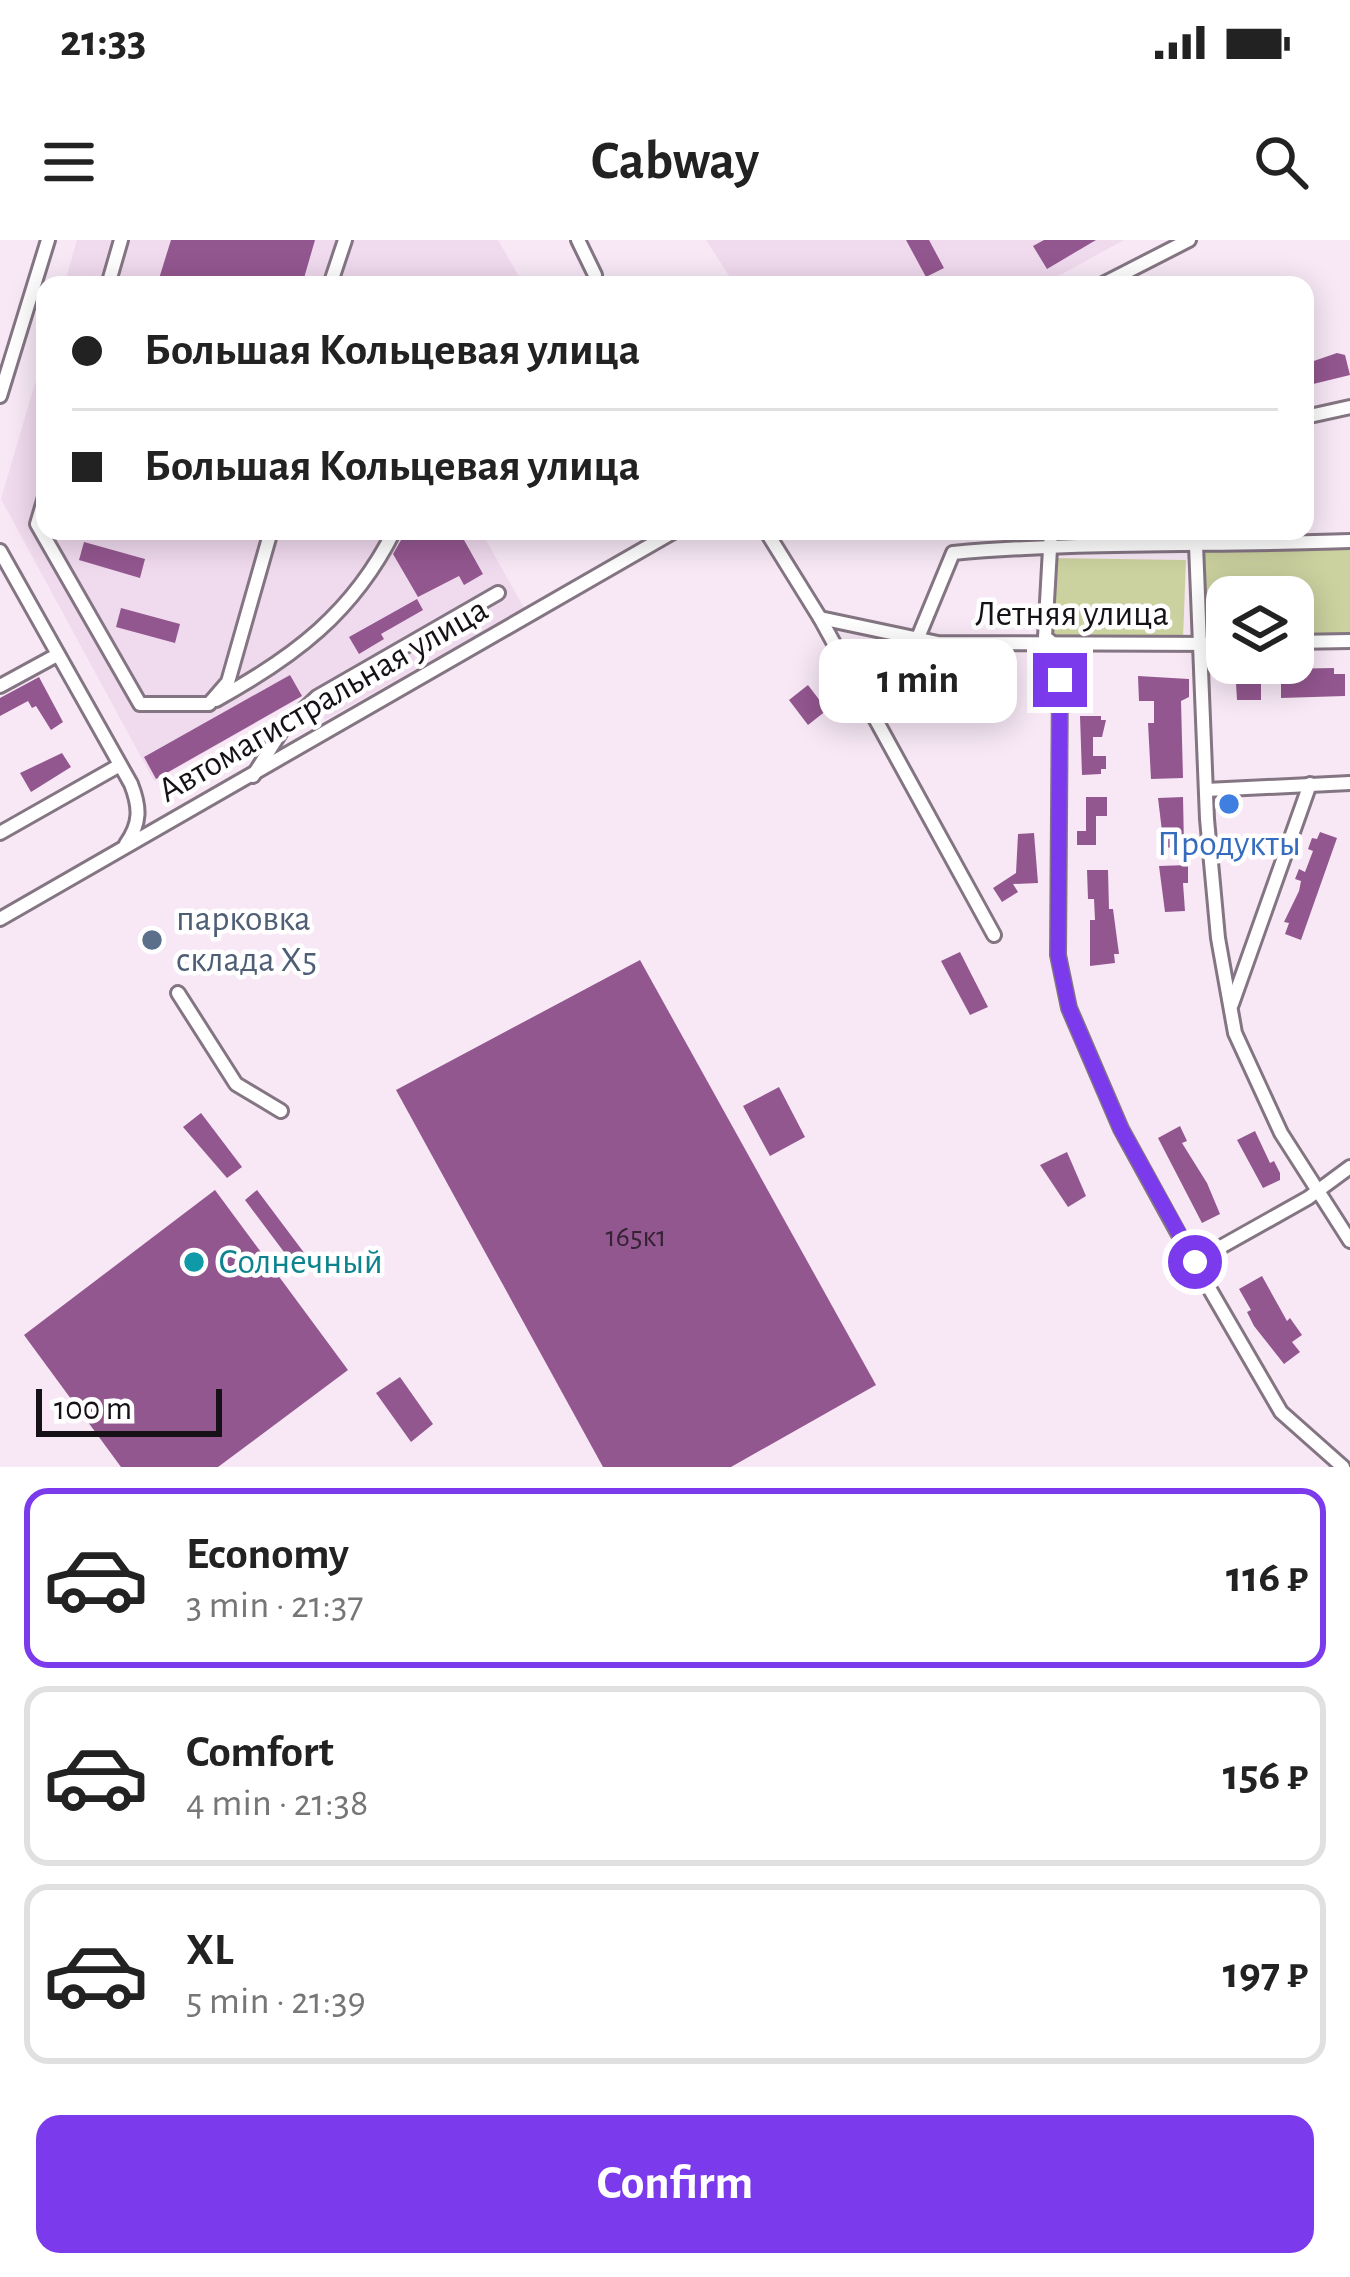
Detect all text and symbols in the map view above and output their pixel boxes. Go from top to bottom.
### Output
text: 21:33 [60,19,147,64]
icon: menu [36,129,102,195]
icon: search [1248,129,1314,195]
text: Cabway [591,135,759,189]
text: Большая Кольцевая улица [144,328,640,373]
text: Большая Кольцевая улица [144,444,640,489]
map controls [1206,576,1314,684]
button: layers [1206,576,1314,684]
street label: Автомагистральная улица [152,591,494,809]
street label: Летняя улица [975,596,1169,632]
callout: 1 min [820,638,1018,722]
route end [1033,653,1087,707]
text: 1 min [877,661,959,700]
marker: Продукты [1216,791,1242,817]
place label: Продукты [1157,826,1301,862]
place label: парковка склада X5 [176,901,317,978]
marker: парковка склада X5 [139,927,165,953]
house number: 165к1 [605,1222,667,1252]
route start [1168,1235,1222,1289]
place label: Солнечный [218,1244,383,1280]
marker: Солнечный [181,1249,207,1275]
scale bar [36,1383,222,1436]
text: 100 m [54,1393,132,1426]
icon: car [42,1524,150,1632]
text: Economy [186,1532,349,1577]
text: 116 ₽ [1226,1555,1308,1600]
text: 3 min · 21:37 [186,1586,364,1625]
icon: car [42,1722,150,1830]
text: Comfort [186,1730,334,1775]
text: 156 ₽ [1223,1753,1308,1798]
text: 4 min · 21:38 [186,1784,368,1823]
icon: car [42,1920,150,2028]
text: XL [186,1928,234,1973]
text: 197 ₽ [1223,1951,1308,1996]
text: 5 min · 21:39 [186,1982,366,2021]
button: Confirm [36,2115,1314,2253]

